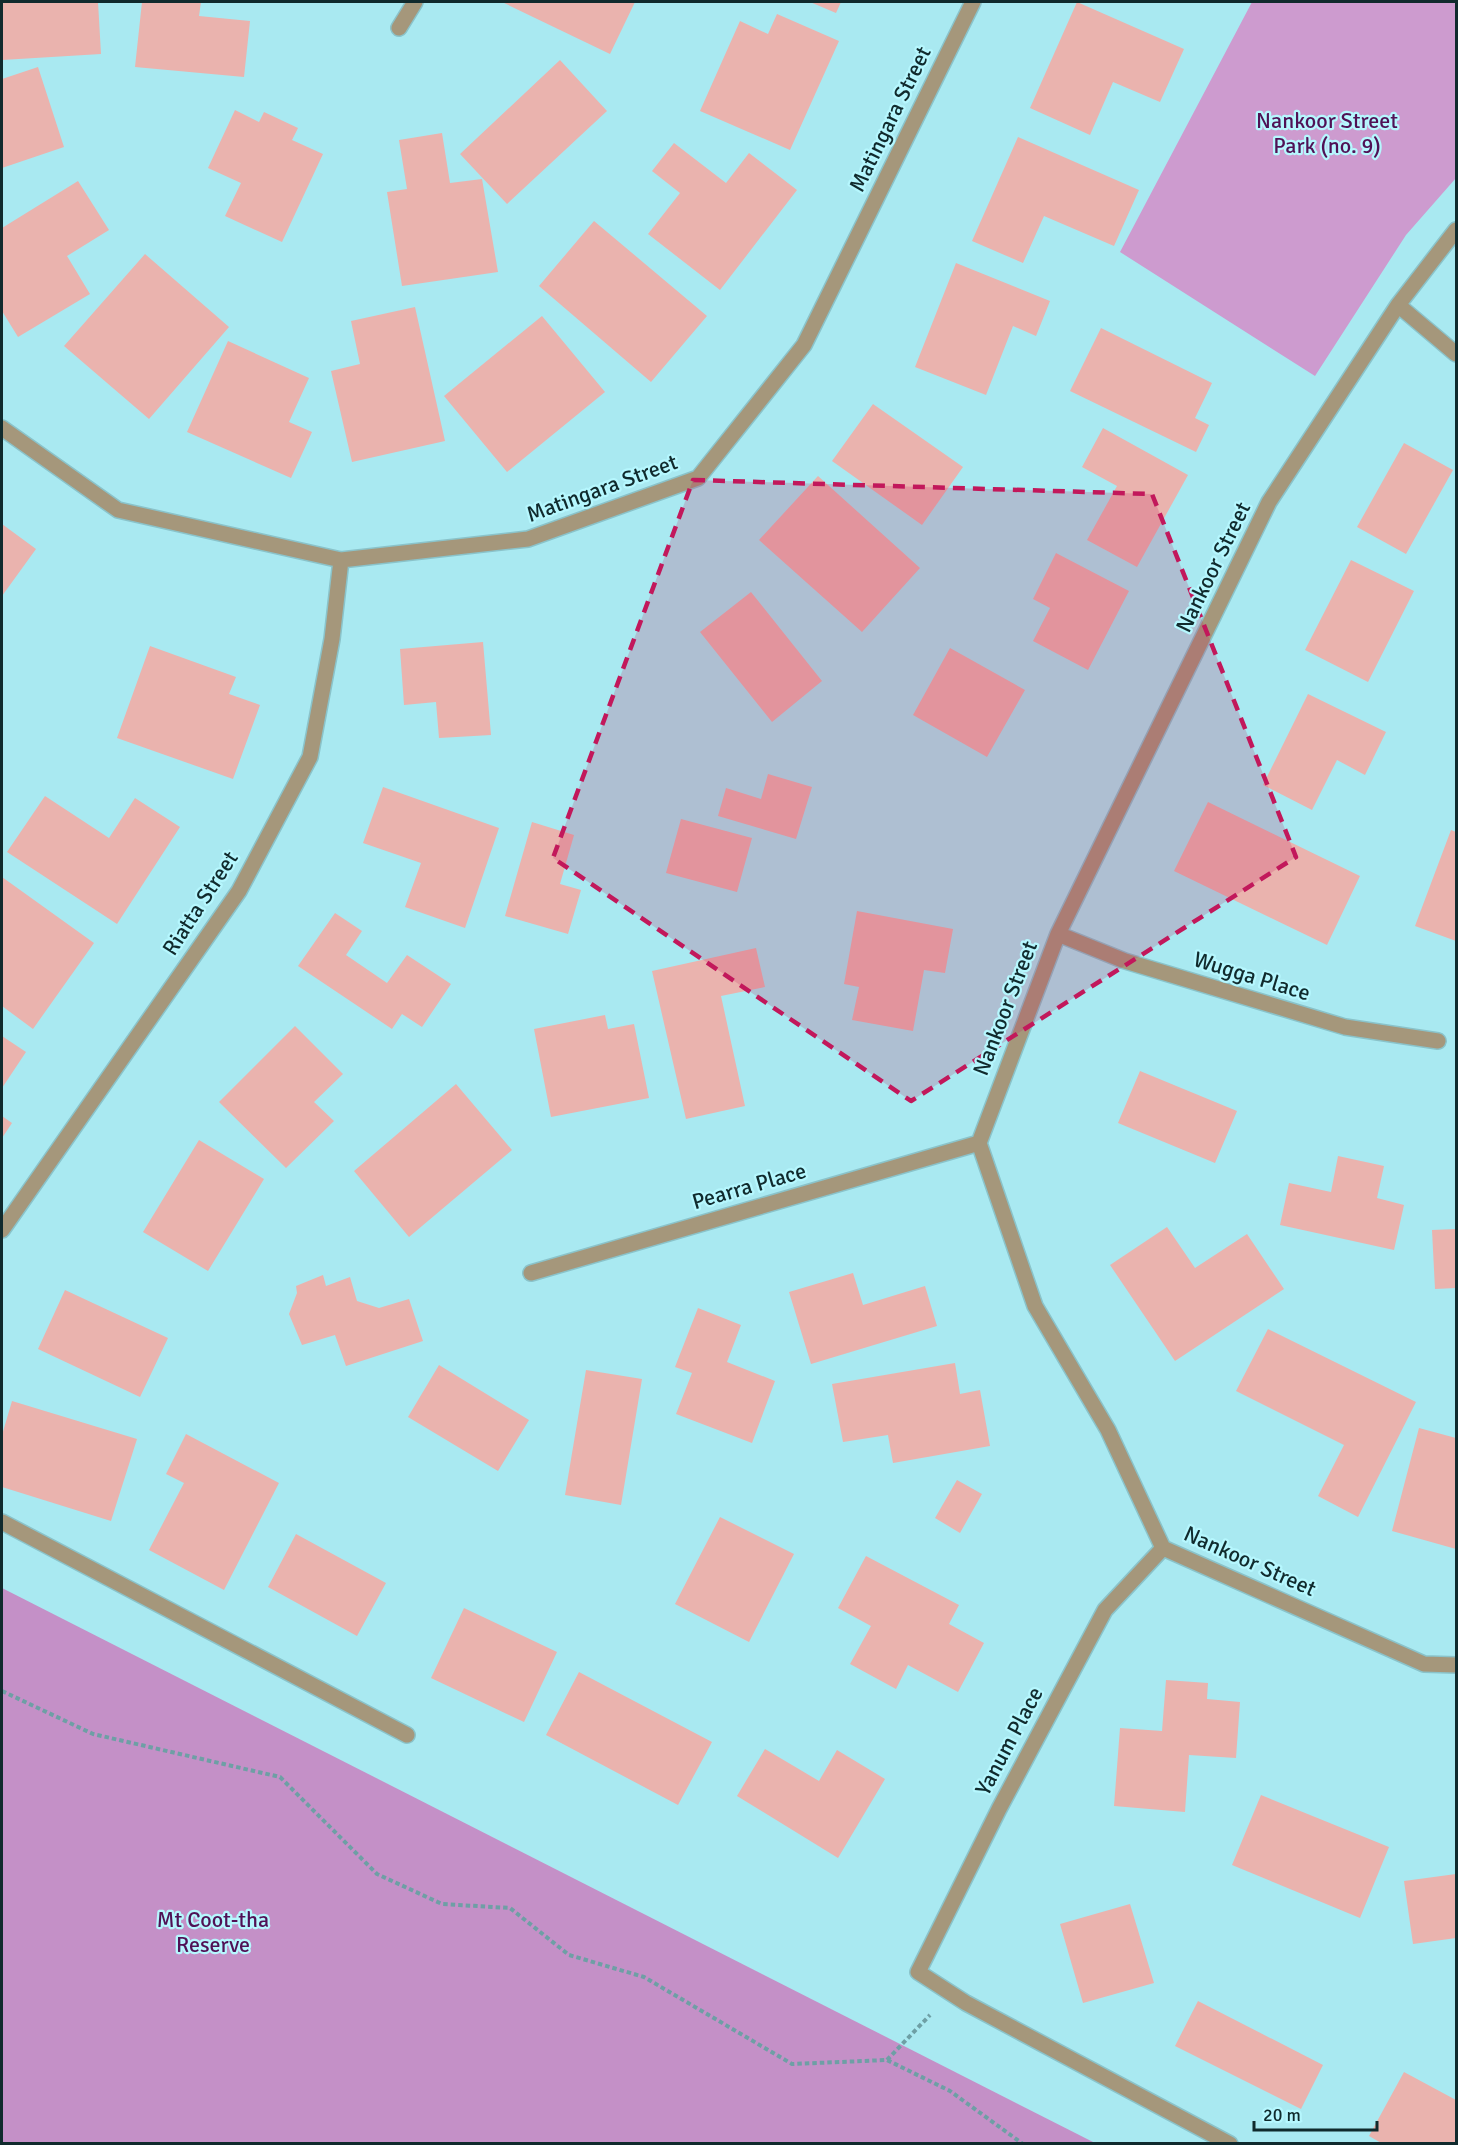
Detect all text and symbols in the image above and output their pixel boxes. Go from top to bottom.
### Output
street label: Matingara Street [843,42,937,196]
park label: Nankoor Street Park (no. 9) [1256,107,1398,159]
street label: Matingara Street [523,448,681,528]
street label: Nankoor Street [1170,497,1256,637]
street label: Riatta Street [156,846,244,960]
street label: Nankoor Street [967,937,1043,1079]
street label: Wugga Place [1190,945,1314,1007]
street label: Pearra Place [689,1157,809,1215]
street label: Nankoor Street [1180,1520,1321,1602]
street label: Yanum Place [969,1682,1049,1800]
park label: Mt Coot-tha Reserve [157,1906,269,1958]
scale bar [1254,2094,1377,2132]
text: 20 m [1263,2104,1301,2126]

